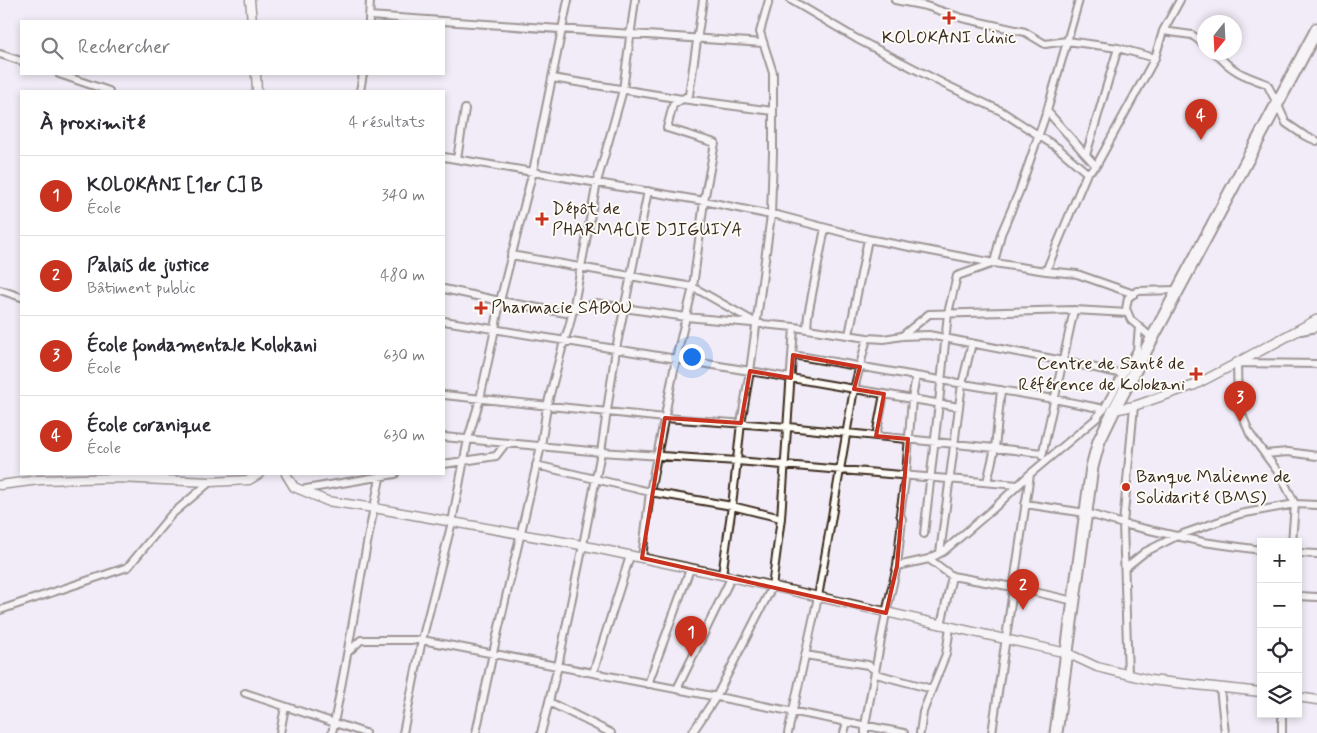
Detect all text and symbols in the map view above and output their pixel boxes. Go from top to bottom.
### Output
marker: KOLOKANI clinic [942,11,956,25]
north arrow [1197,15,1242,60]
search box [20,20,445,75]
place label: KOLOKANI clinic [882,26,1016,50]
icon: search [38,34,66,62]
text: Rechercher [78,35,170,60]
pin: 4 [1185,99,1217,140]
text: À proximité [40,109,146,137]
text: 4 résultats [349,112,425,133]
text: KOLOKANI [1er C] B [87,173,263,198]
text: 1 [52,185,60,206]
text: 340 m [381,185,425,206]
place label: Dépôt de PHARMACIE DJIGUIYA [552,197,742,242]
text: École [87,198,121,219]
marker: Dépôt de PHARMACIE DJIGUIYA [536,213,548,225]
text: Palais de justice [87,253,209,278]
text: 2 [52,265,60,286]
text: 480 m [380,265,425,286]
text: Bâtiment public [87,278,196,299]
place label: Pharmacie SABOU [491,296,632,320]
marker: Pharmacie SABOU [475,302,487,314]
text: École fondamentale Kolokani [87,333,317,358]
your location [679,344,705,370]
text: 3 [52,345,60,366]
text: 630 m [383,345,425,366]
place label: Centre de Santé de Référence de Kolokani [1018,352,1185,397]
text: École [87,358,121,379]
marker: Centre de Santé de Référence de Kolokani [1189,367,1203,381]
pin: 3 [1224,381,1256,422]
text: École coranique [87,413,211,438]
text: 4 [51,425,61,446]
text: 630 m [383,425,425,446]
text: École [87,438,121,459]
place label: Banque Malienne de Solidarité (BMS) [1136,465,1291,510]
marker: Banque Malienne de Solidarité (BMS) [1120,481,1132,493]
map controls [1257,538,1302,718]
button: + [1257,538,1302,583]
pin: 2 [1007,569,1039,610]
button: − [1257,583,1302,628]
pin: 1 [675,616,707,657]
button: locate [1257,628,1302,673]
button: layers [1257,673,1302,718]

